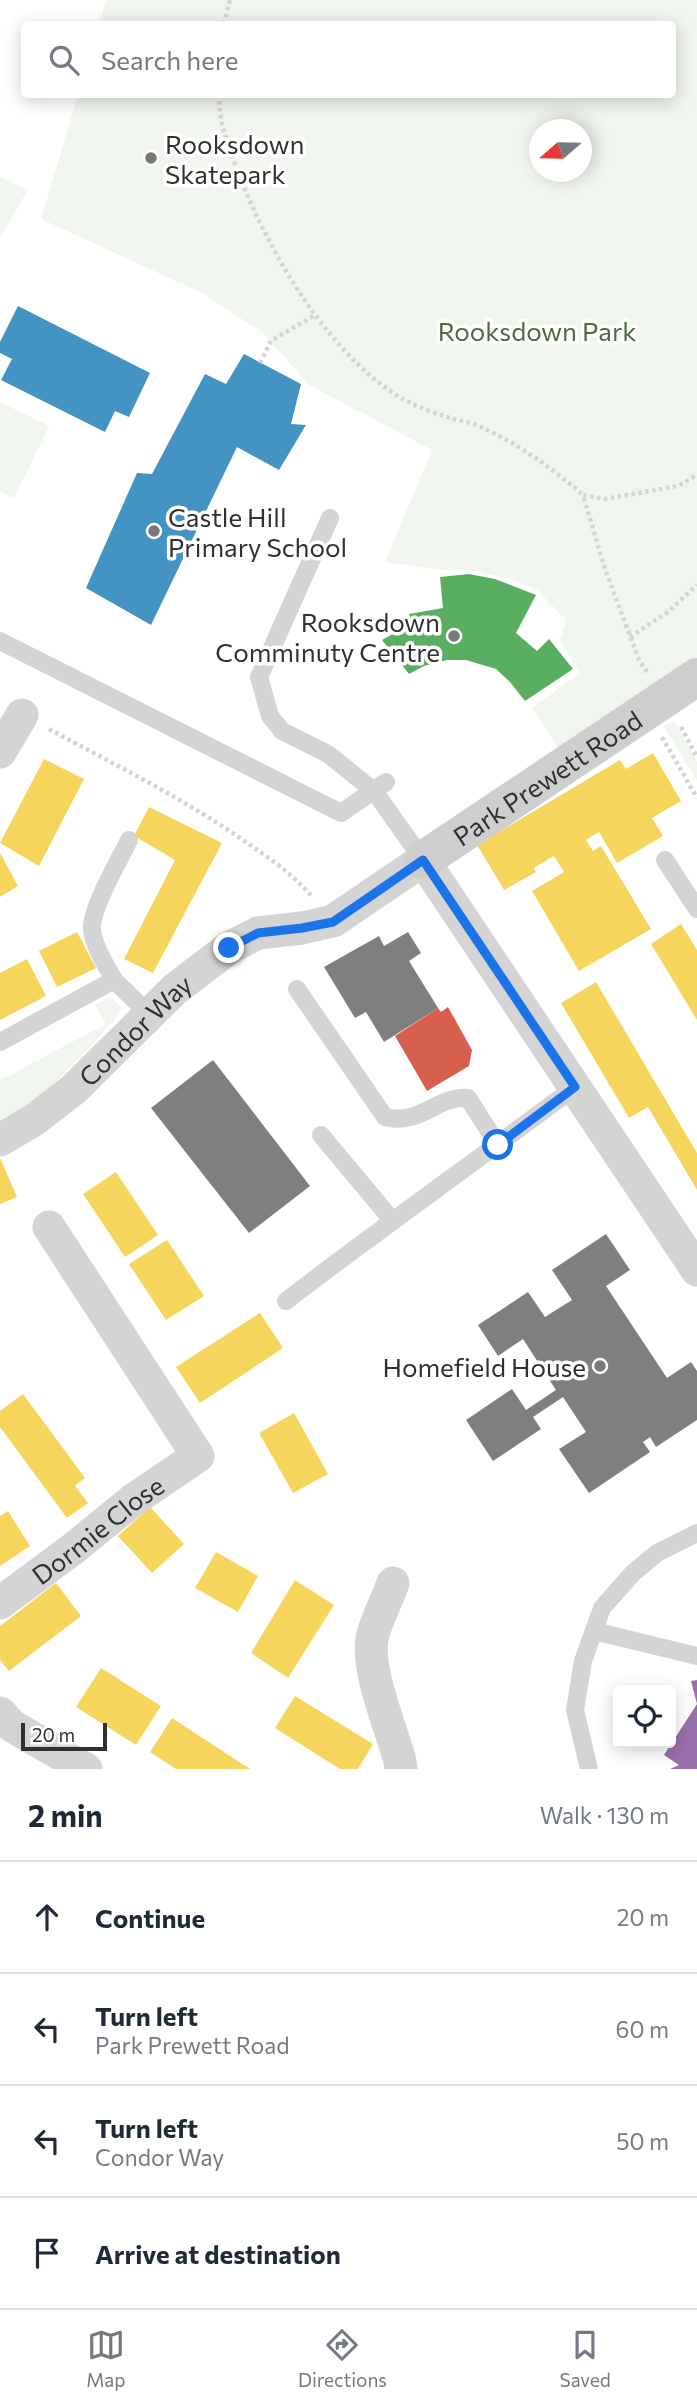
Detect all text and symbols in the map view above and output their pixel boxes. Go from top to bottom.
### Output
search box [21,21,676,98]
icon: search [45,41,83,79]
text: Search here [101,44,239,75]
north arrow [529,119,592,182]
place label: Rooksdown Skatepark [165,128,304,189]
marker: Rooksdown Skatepark [143,150,159,166]
park label: Rooksdown Park [438,315,636,346]
place label: Castle Hill Primary School [168,501,347,562]
marker: Castle Hill Primary School [146,523,162,539]
place label: Rooksdown Comminuty Centre [215,606,440,667]
marker: Rooksdown Comminuty Centre [446,628,462,644]
street label: Park Prewett Road [447,703,647,851]
route end [213,932,244,963]
street label: Condor Way [72,967,197,1092]
route start [482,1129,513,1160]
place label: Homefield House [382,1351,586,1382]
marker: Homefield House [592,1358,608,1374]
street label: Dormie Close [25,1469,169,1590]
map controls [613,1685,676,1748]
button: locate [613,1685,676,1748]
scale bar [21,1720,107,1752]
text: 20 m [32,1723,75,1746]
text: 2 min [28,1796,103,1833]
text: Walk · 130 m [540,1801,669,1829]
icon: ahead [28,1898,66,1936]
text: Continue [95,1902,205,1933]
text: 20 m [617,1903,669,1931]
text: Turn left [95,2000,198,2031]
icon: left [28,2010,66,2048]
text: 60 m [616,2015,669,2043]
text: Park Prewett Road [95,2031,290,2059]
text: Turn left [95,2112,198,2143]
icon: left [28,2122,66,2160]
text: 50 m [616,2127,669,2155]
text: Condor Way [95,2143,224,2171]
icon: arrive [28,2234,66,2272]
text: Arrive at destination [95,2238,341,2269]
tab: Map [86,2326,125,2391]
tab: Directions [298,2326,387,2391]
tab: Saved [559,2326,611,2391]

